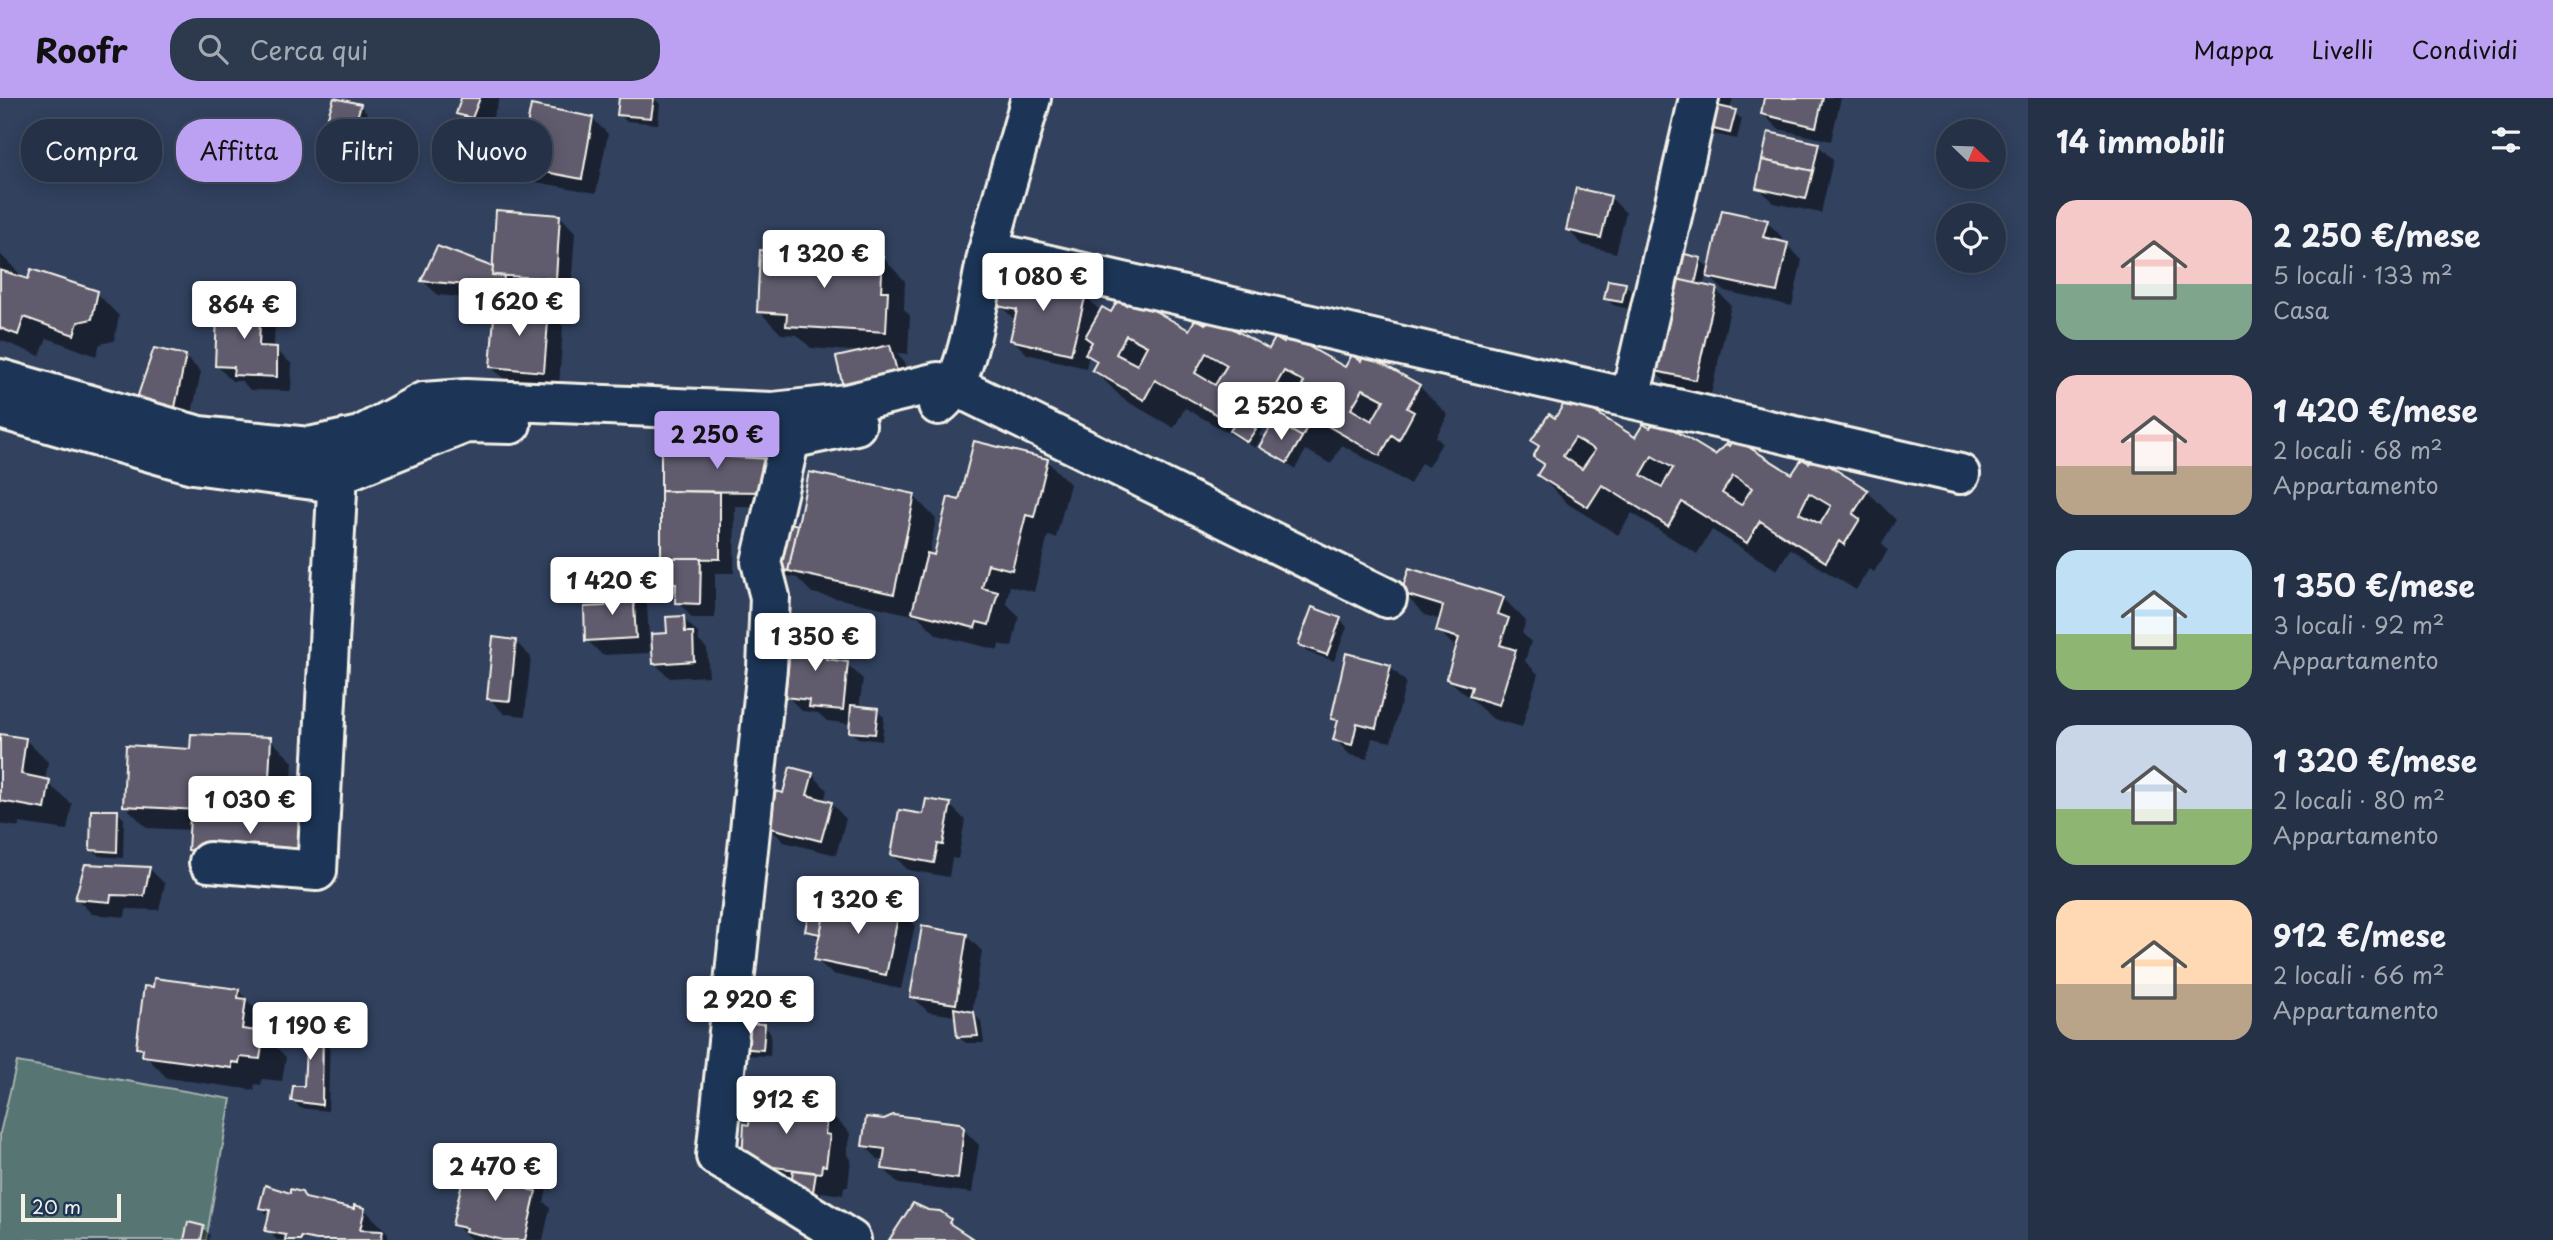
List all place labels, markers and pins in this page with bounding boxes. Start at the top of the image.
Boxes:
pin: 1 320 € [759,230,889,290]
pin: 1 080 € [978,254,1108,313]
pin: 1 620 € [454,278,584,338]
pin: 864 € [195,282,293,341]
pin: 2 520 € [1216,382,1346,442]
pin: 2 250 € [652,412,782,471]
pin: 1 420 € [547,558,677,617]
pin: 1 350 € [750,614,880,673]
pin: 1 030 € [185,776,315,836]
pin: 1 320 € [793,876,923,936]
pin: 2 920 € [685,976,815,1036]
pin: 1 190 € [245,1002,375,1062]
pin: 912 € [737,1076,835,1136]
pin: 2 470 € [430,1144,560,1203]

